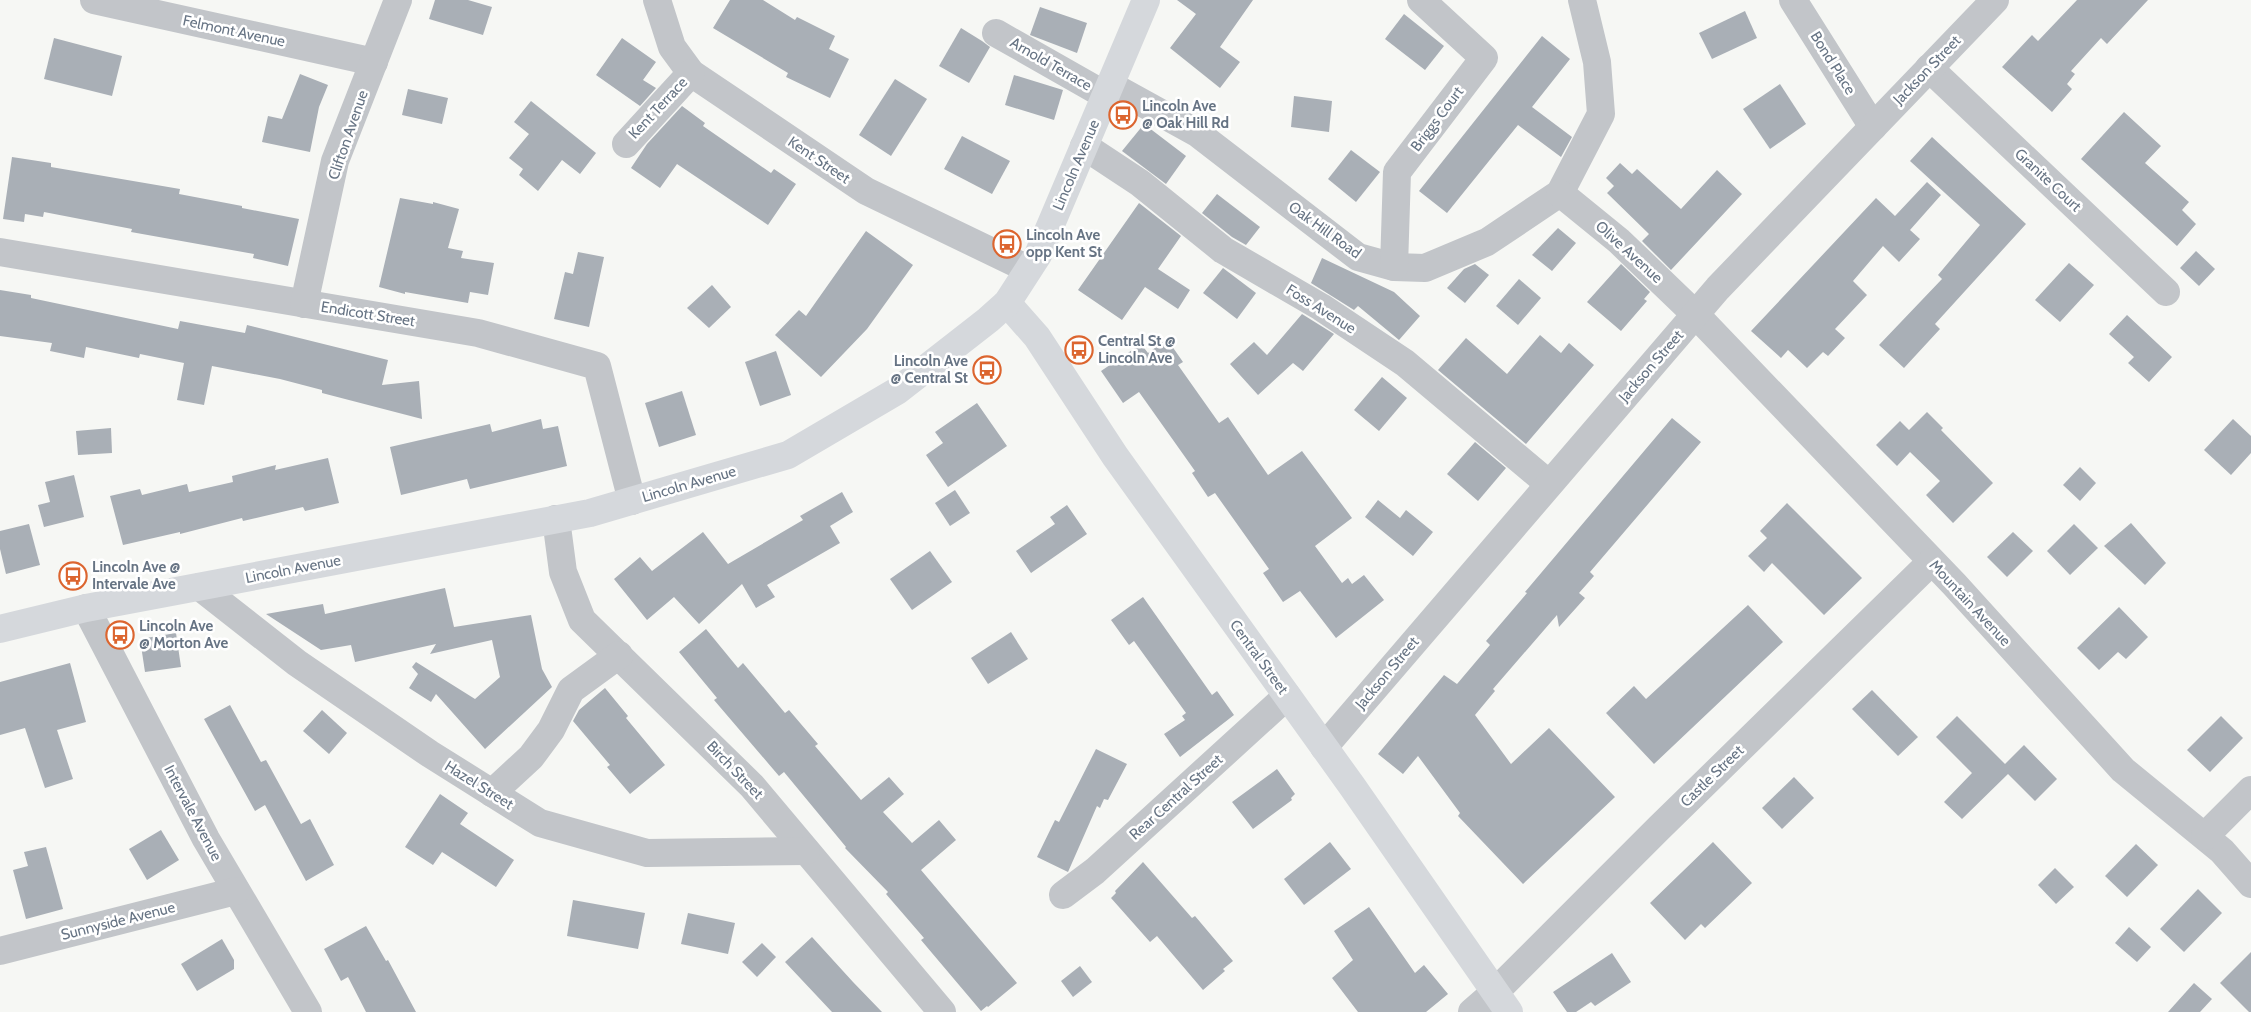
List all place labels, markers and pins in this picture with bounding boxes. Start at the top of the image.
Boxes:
place label: Lincoln Ave @ Oak Hill Rd [1142,97,1229,132]
bus stop icon: Lincoln Ave @ Oak Hill Rd [1108,100,1138,130]
place label: Lincoln Ave opp Kent St [1026,226,1102,261]
bus stop icon: Lincoln Ave opp Kent St [992,229,1022,259]
place label: Central St @ Lincoln Ave [1098,332,1176,367]
bus stop icon: Central St @ Lincoln Ave [1064,335,1094,365]
place label: Lincoln Ave @ Central St [890,352,968,387]
bus stop icon: Lincoln Ave @ Central St [972,355,1002,385]
place label: Lincoln Ave @ Intervale Ave [92,558,181,593]
bus stop icon: Lincoln Ave @ Intervale Ave [58,561,88,591]
place label: Lincoln Ave @ Morton Ave [139,617,229,652]
bus stop icon: Lincoln Ave @ Morton Ave [105,620,135,650]

